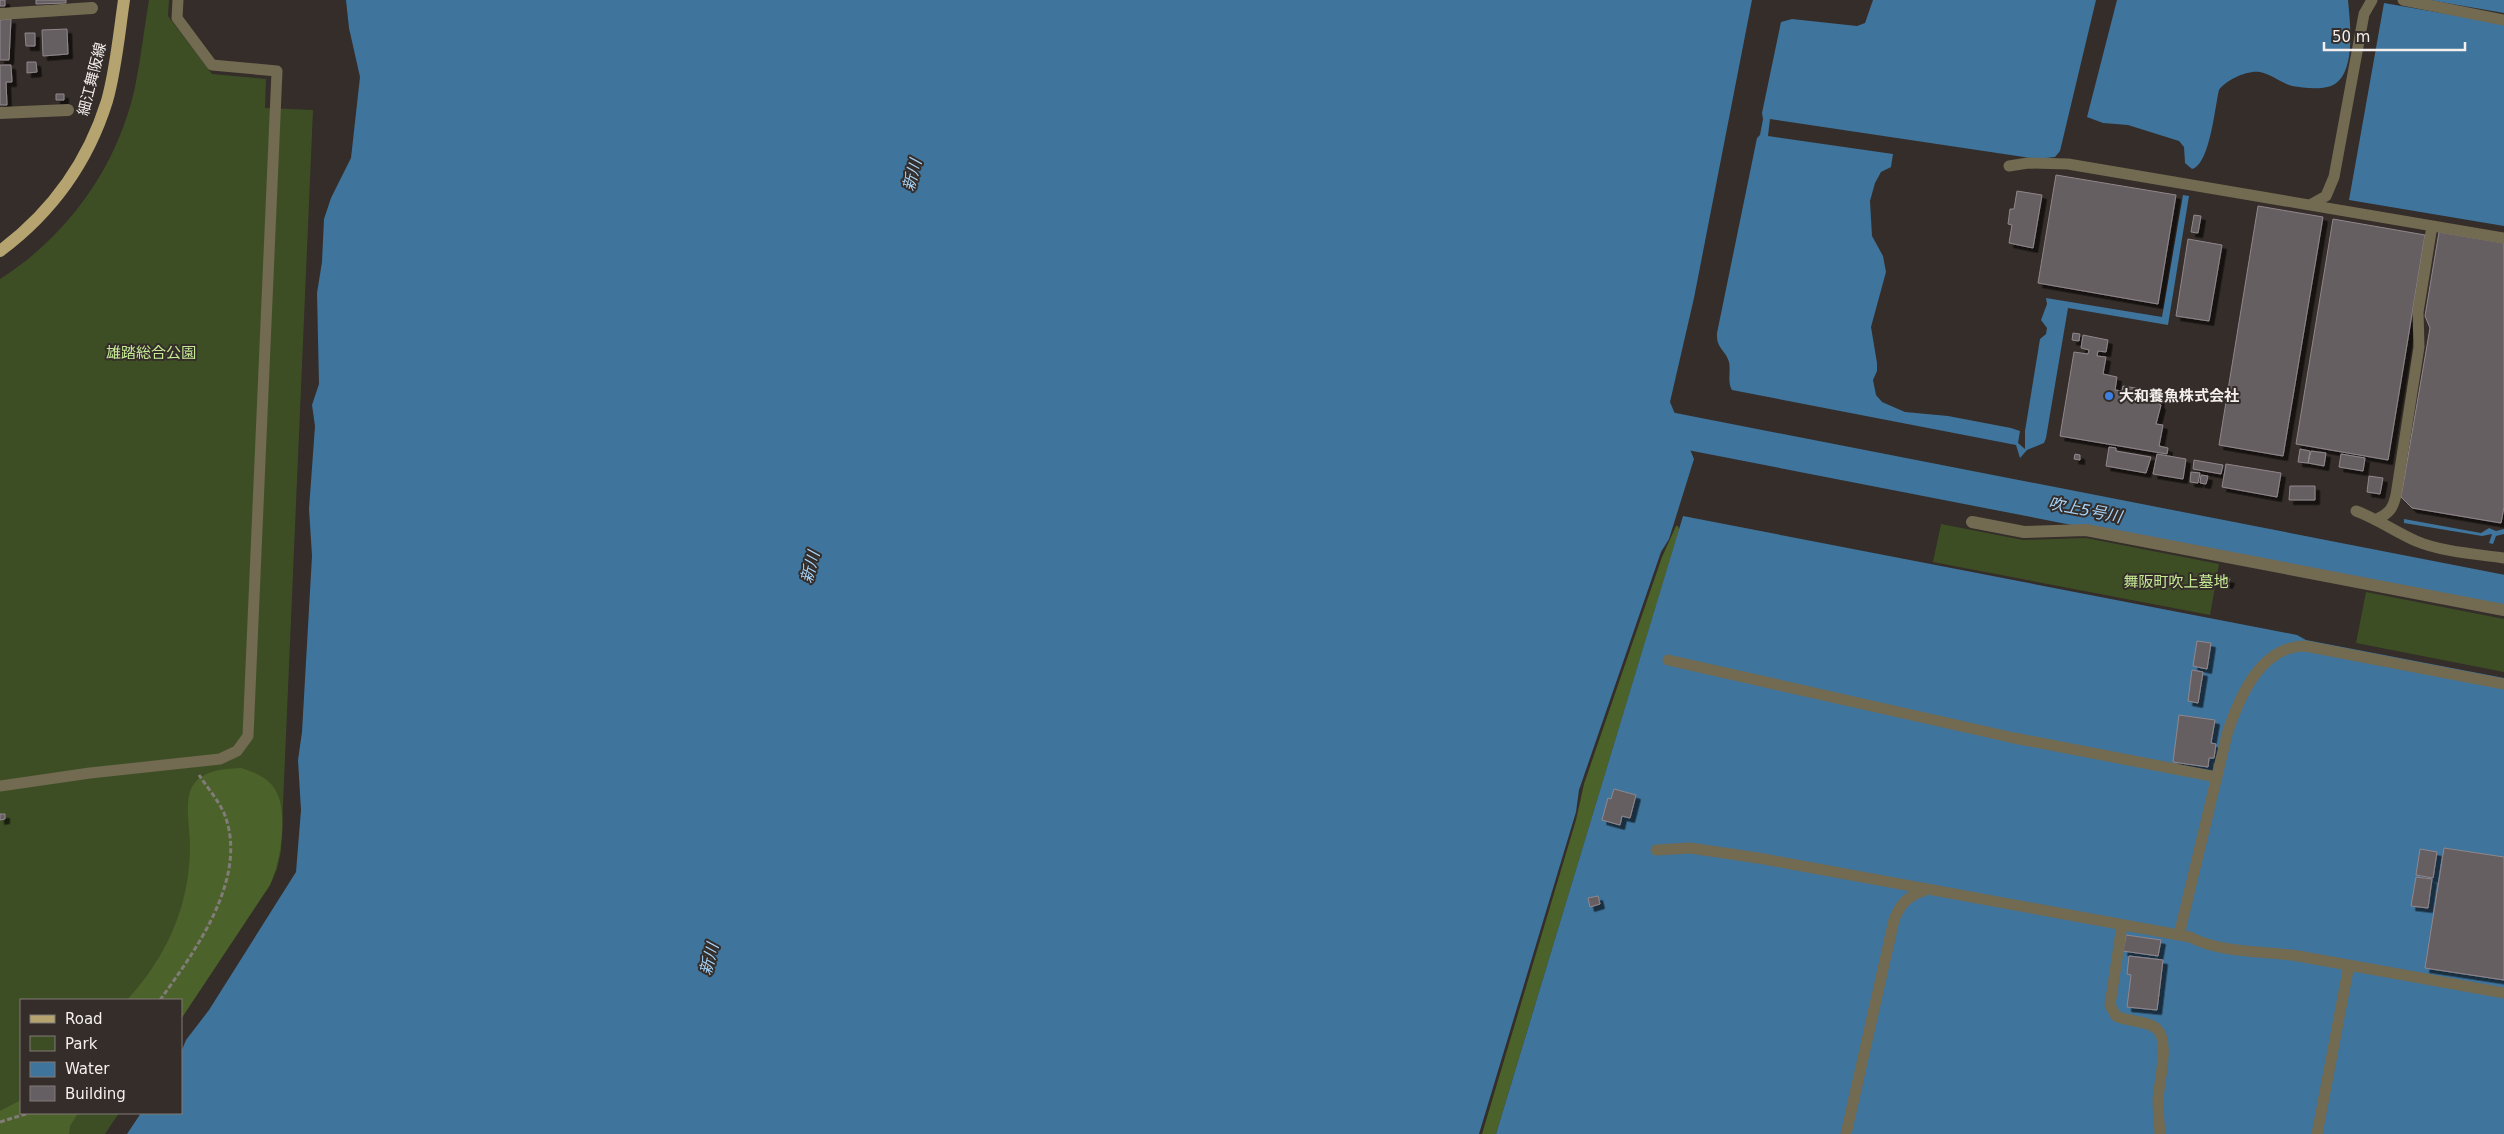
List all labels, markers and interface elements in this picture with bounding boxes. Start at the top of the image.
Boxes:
scale bar [2324,20,2465,52]
text: 50 m [2332,28,2370,46]
street label: 細江舞阪線 [74,40,110,118]
water label: 新川 [899,155,926,193]
park label: 雄踏総合公園 [106,344,196,362]
place label: 大和養魚株式会社 [2119,387,2239,405]
marker: 大和養魚株式会社 [2103,390,2115,402]
water label: 吹上5号川 [2047,494,2125,527]
water label: 新川 [797,547,824,585]
park label: 舞阪町吹上墓地 [2123,573,2229,591]
water label: 新川 [696,939,723,977]
legend [20,999,182,1114]
text: Road [65,1010,103,1028]
text: Park [65,1035,98,1053]
text: Water [65,1060,110,1078]
text: Building [65,1085,126,1103]

